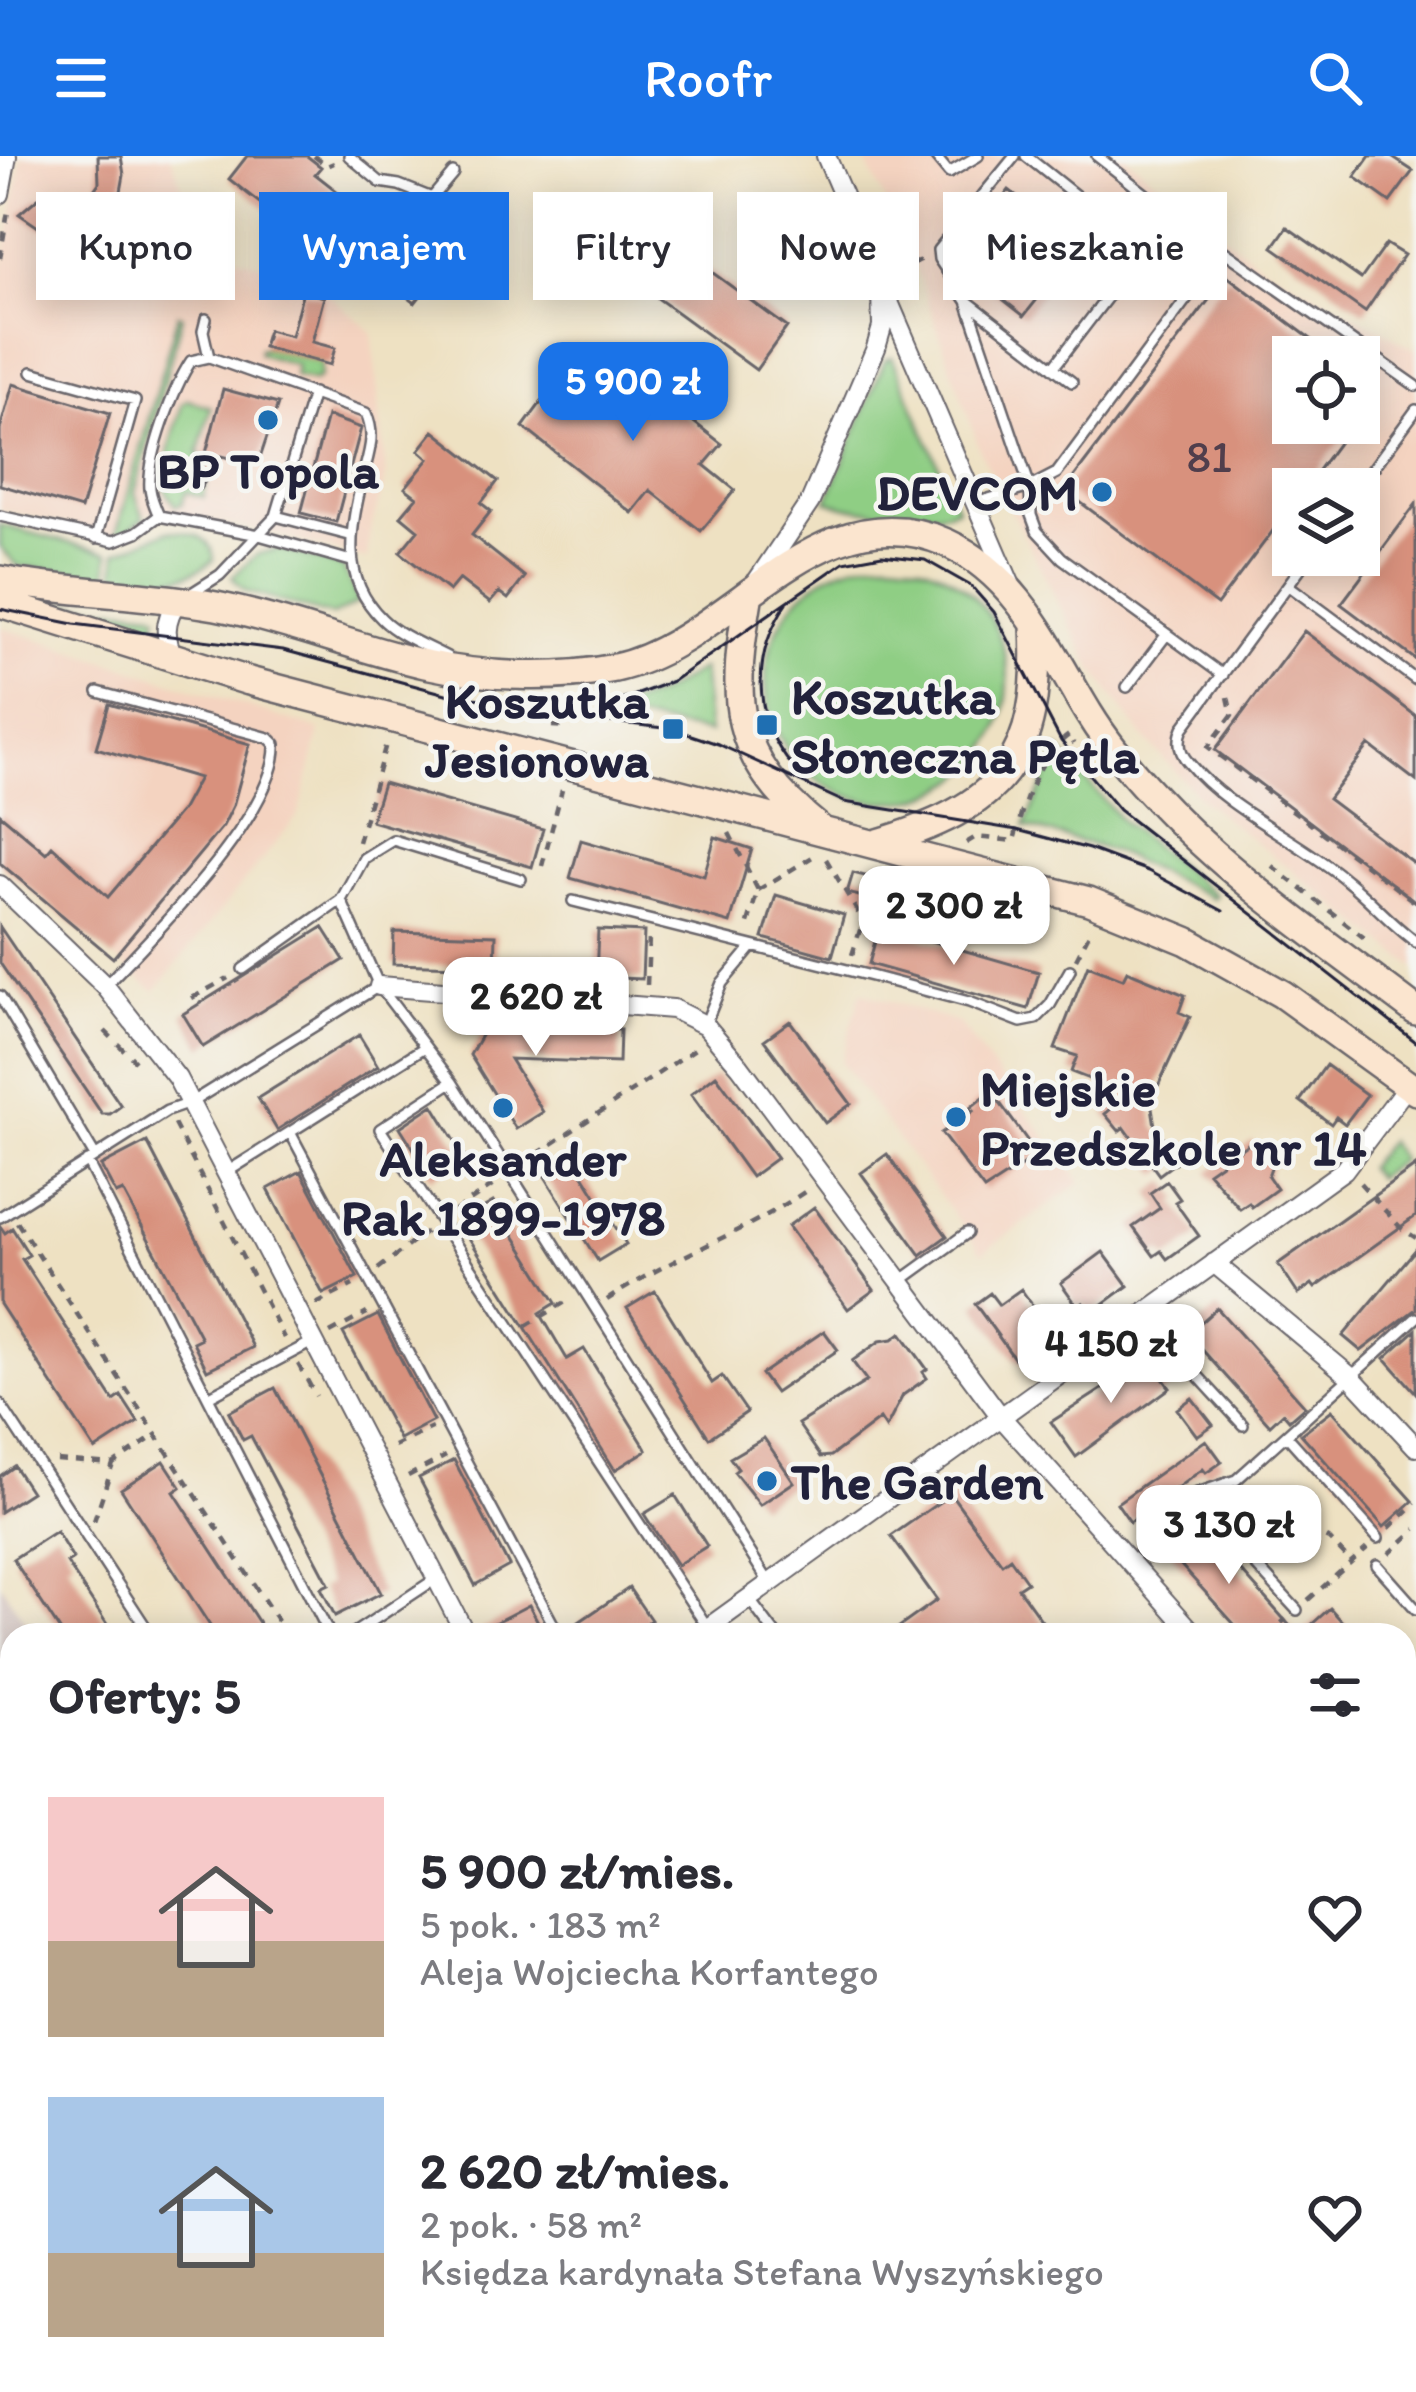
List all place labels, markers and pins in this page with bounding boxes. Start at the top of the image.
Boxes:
pin: 5 900 zł [509,342,757,444]
marker: BP Topola [255,407,281,433]
place label: BP Topola [157,440,380,501]
place label: DEVCOM [876,462,1078,523]
marker: DEVCOM [1089,479,1115,505]
place label: Koszutka Słoneczna Pętla [791,666,1139,786]
place label: Koszutka Jesionowa [424,670,650,790]
marker: Koszutka Słoneczna Pętla [754,712,780,738]
marker: Koszutka Jesionowa [660,716,686,742]
pin: 2 300 zł [830,866,1078,968]
pin: 2 620 zł [412,957,660,1059]
place label: Miejskie Przedszkole nr 14 [980,1058,1367,1178]
marker: Aleksander Rak 1899-1978 [490,1095,516,1121]
marker: Miejskie Przedszkole nr 14 [943,1104,969,1130]
place label: Aleksander Rak 1899-1978 [341,1128,665,1248]
pin: 4 150 zł [987,1304,1235,1406]
place label: The Garden [790,1451,1044,1512]
marker: The Garden [754,1468,780,1494]
pin: 3 130 zł [1105,1485,1353,1587]

